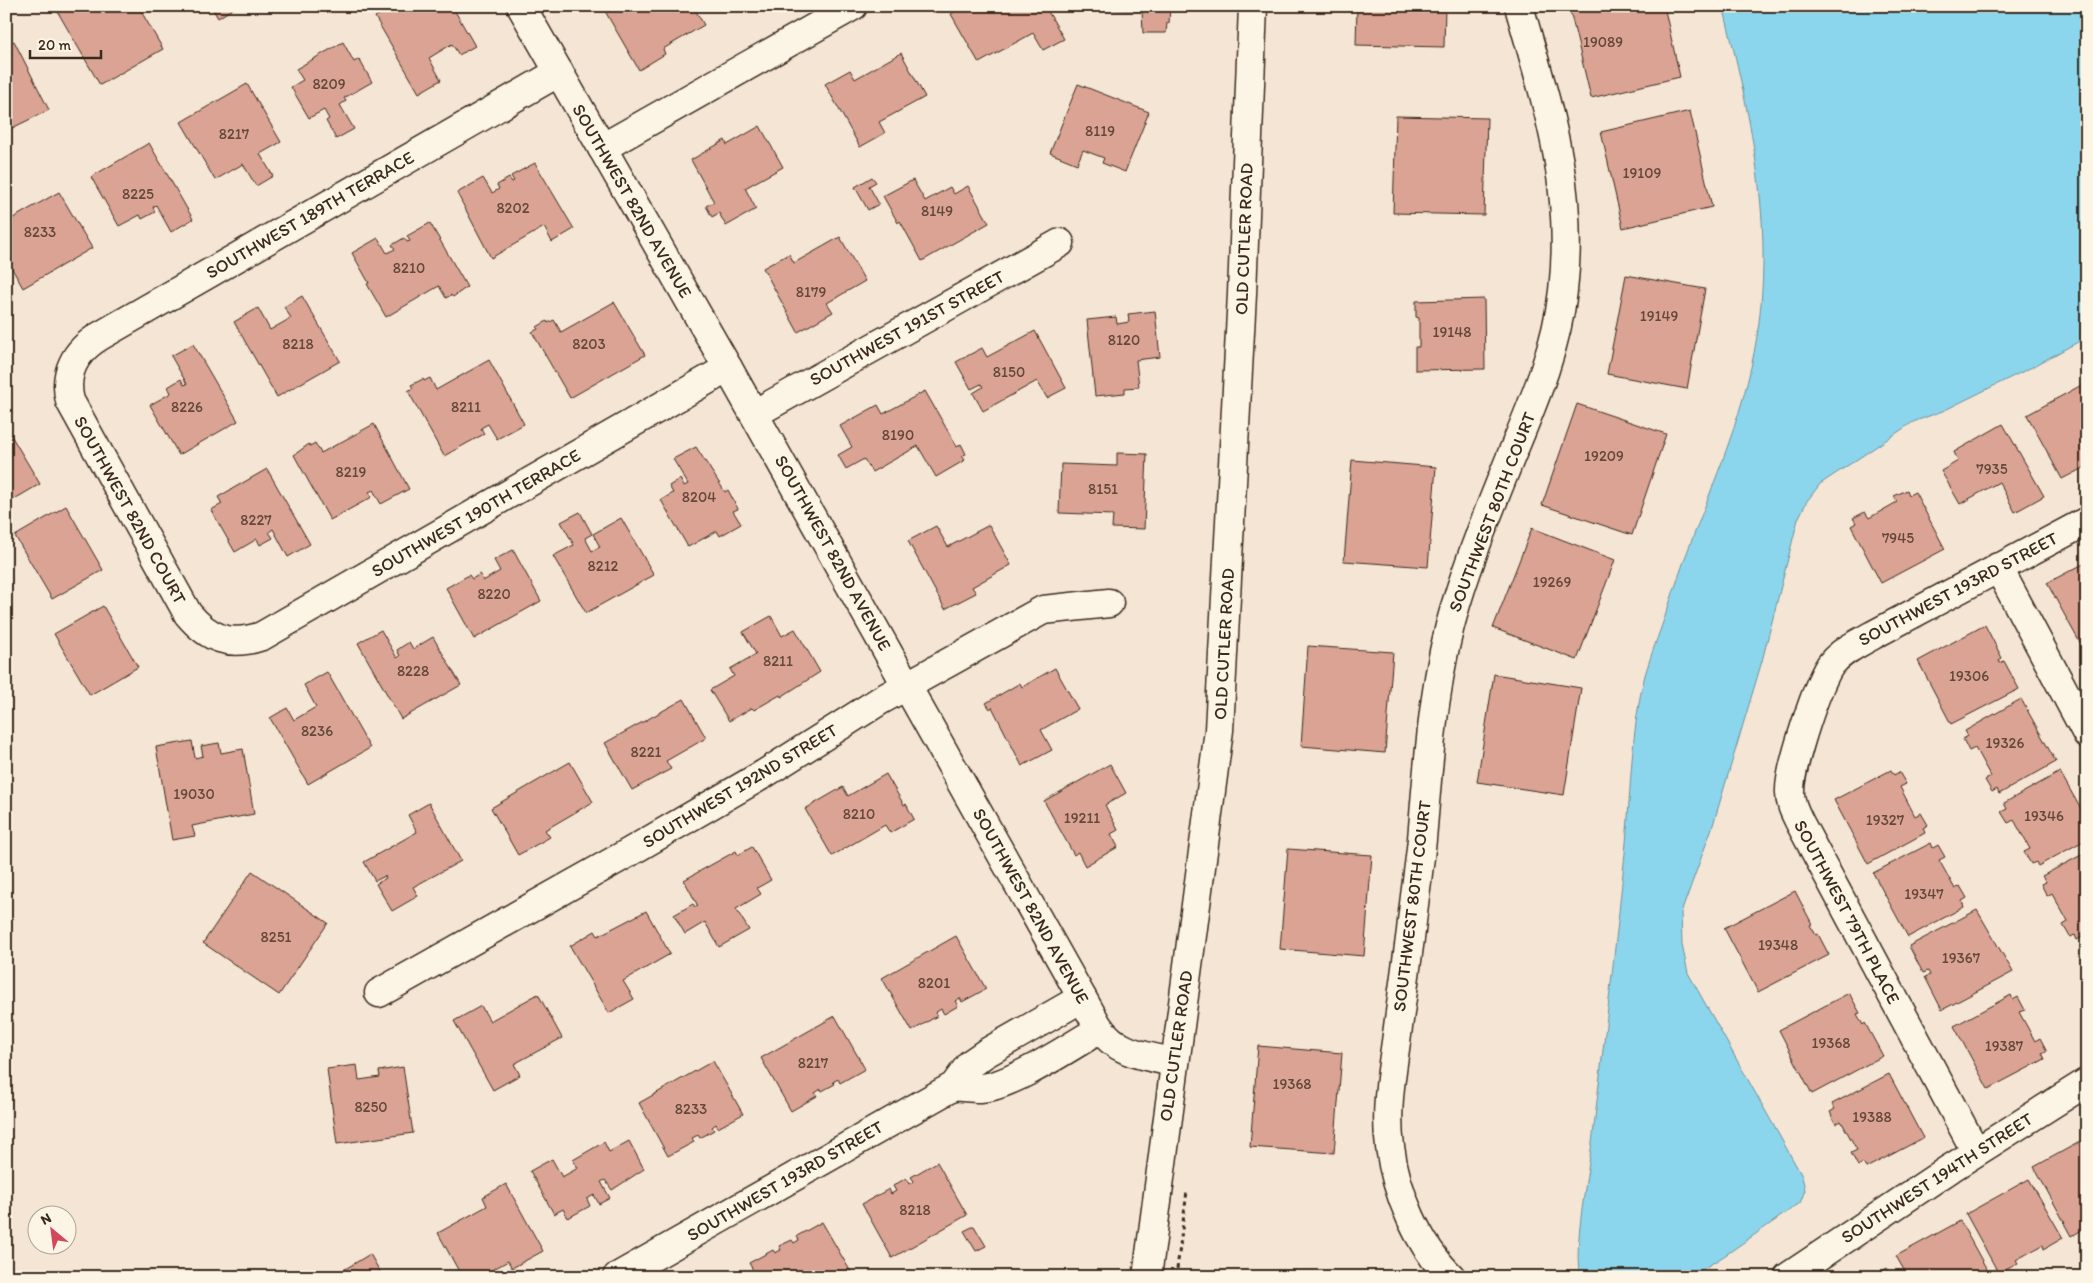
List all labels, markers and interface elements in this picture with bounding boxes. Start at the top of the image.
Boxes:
scale bar [30,28,101,60]
house number: 19089 [1583,33,1623,51]
text: 20 m [38,36,72,54]
house number: 8209 [312,75,346,93]
street label: SOUTHWEST 82ND AVENUE [567,100,697,302]
house number: 8119 [1085,122,1115,140]
house number: 8217 [219,125,250,143]
street label: SOUTHWEST 189TH TERRACE [202,146,418,284]
street label: OLD CUTLER ROAD [1230,163,1258,315]
house number: 19109 [1623,164,1662,182]
house number: 8225 [122,185,154,203]
house number: 8202 [496,199,530,217]
house number: 8149 [921,202,953,220]
house number: 8233 [24,223,56,241]
house number: 8210 [393,259,425,277]
street label: SOUTHWEST 191ST STREET [806,265,1008,391]
house number: 8179 [796,283,826,301]
house number: 19149 [1640,307,1678,325]
house number: 19148 [1432,323,1472,341]
house number: 8120 [1108,331,1140,349]
house number: 8218 [282,335,314,353]
house number: 8203 [572,335,606,353]
house number: 8150 [993,363,1025,381]
house number: 8226 [171,398,203,416]
house number: 8211 [451,398,481,416]
street label: SOUTHWEST 80TH COURT [1444,409,1540,615]
street label: SOUTHWEST 82ND COURT [69,412,191,608]
house number: 8190 [882,426,914,444]
street label: SOUTHWEST 190TH TERRACE [367,444,585,582]
house number: 19209 [1584,447,1624,465]
street label: SOUTHWEST 82ND AVENUE [770,451,896,655]
house number: 7935 [1976,460,2008,478]
house number: 8219 [336,463,367,481]
house number: 8151 [1088,480,1118,498]
house number: 8204 [682,488,716,506]
house number: 8227 [240,511,272,529]
street label: SOUTHWEST 193RD STREET [1855,527,2061,651]
house number: 7945 [1882,529,1914,547]
house number: 8212 [588,557,619,575]
street label: OLD CUTLER ROAD [1209,567,1239,721]
house number: 19269 [1533,573,1571,591]
house number: 8220 [477,585,511,603]
house number: 8211 [763,652,793,670]
house number: 8228 [397,662,429,680]
house number: 19306 [1949,667,1989,685]
street label: SOUTHWEST 192ND STREET [638,719,842,853]
house number: 8236 [301,722,333,740]
house number: 19326 [1986,734,2024,752]
house number: 8221 [631,743,662,761]
house number: 19030 [173,785,215,803]
street label: SOUTHWEST 80TH COURT [1388,799,1436,1013]
street label: SOUTHWEST 82ND AVENUE [968,804,1094,1008]
house number: 8210 [843,805,875,823]
house number: 19346 [2024,807,2064,825]
house number: 19211 [1064,809,1100,827]
house number: 19327 [1866,811,1905,829]
street label: SOUTHWEST 79TH PLACE [1789,816,1905,1008]
house number: 19347 [1904,885,1944,903]
house number: 8251 [261,928,292,946]
house number: 19348 [1758,936,1798,954]
house number: 19367 [1942,949,1981,967]
street label: OLD CUTLER ROAD [1155,969,1197,1123]
house number: 8201 [918,974,950,992]
house number: 19368 [1811,1034,1851,1052]
house number: 19387 [1985,1037,2024,1055]
house number: 8217 [798,1054,829,1072]
house number: 19368 [1272,1075,1312,1093]
house number: 8250 [354,1098,388,1116]
house number: 8233 [675,1100,707,1118]
street label: SOUTHWEST 194TH STREET [1837,1108,2037,1248]
house number: 19388 [1852,1108,1892,1126]
street label: SOUTHWEST 193RD STREET [683,1116,887,1246]
house number: 8218 [899,1201,931,1219]
north arrow [28,1206,78,1256]
text: N [38,1209,54,1229]

